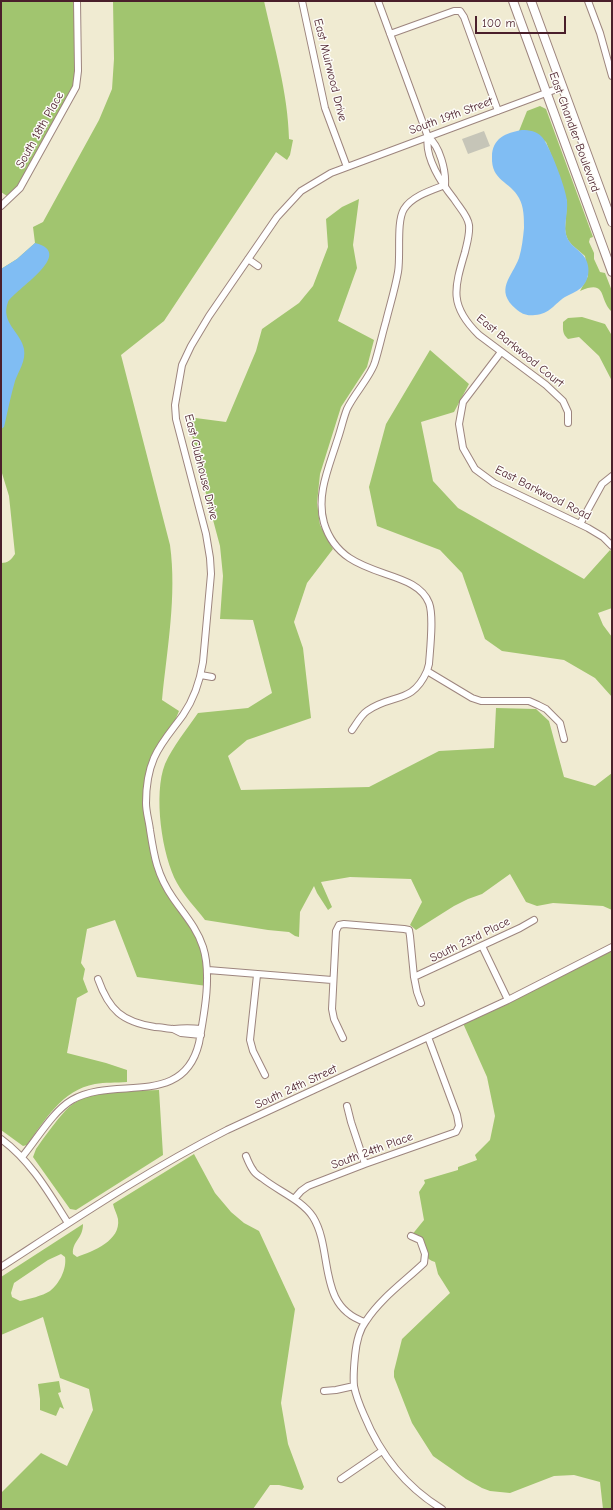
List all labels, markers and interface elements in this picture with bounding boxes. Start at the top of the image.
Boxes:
scale bar [477,8,568,34]
text: 100 m [482,16,515,30]
street label: East Muirwood Drive [310,17,350,123]
street label: East Chandler Boulevard [546,70,602,194]
street label: South 18th Place [13,89,67,171]
street label: South 19th Street [407,94,495,138]
street label: East Barkwood Court [473,311,567,391]
street label: East Clubhouse Drive [181,413,221,521]
street label: East Barkwood Road [493,463,593,523]
street label: South 23rd Place [428,914,512,966]
street label: South 24th Street [253,1062,339,1112]
street label: South 24th Place [329,1129,415,1173]

